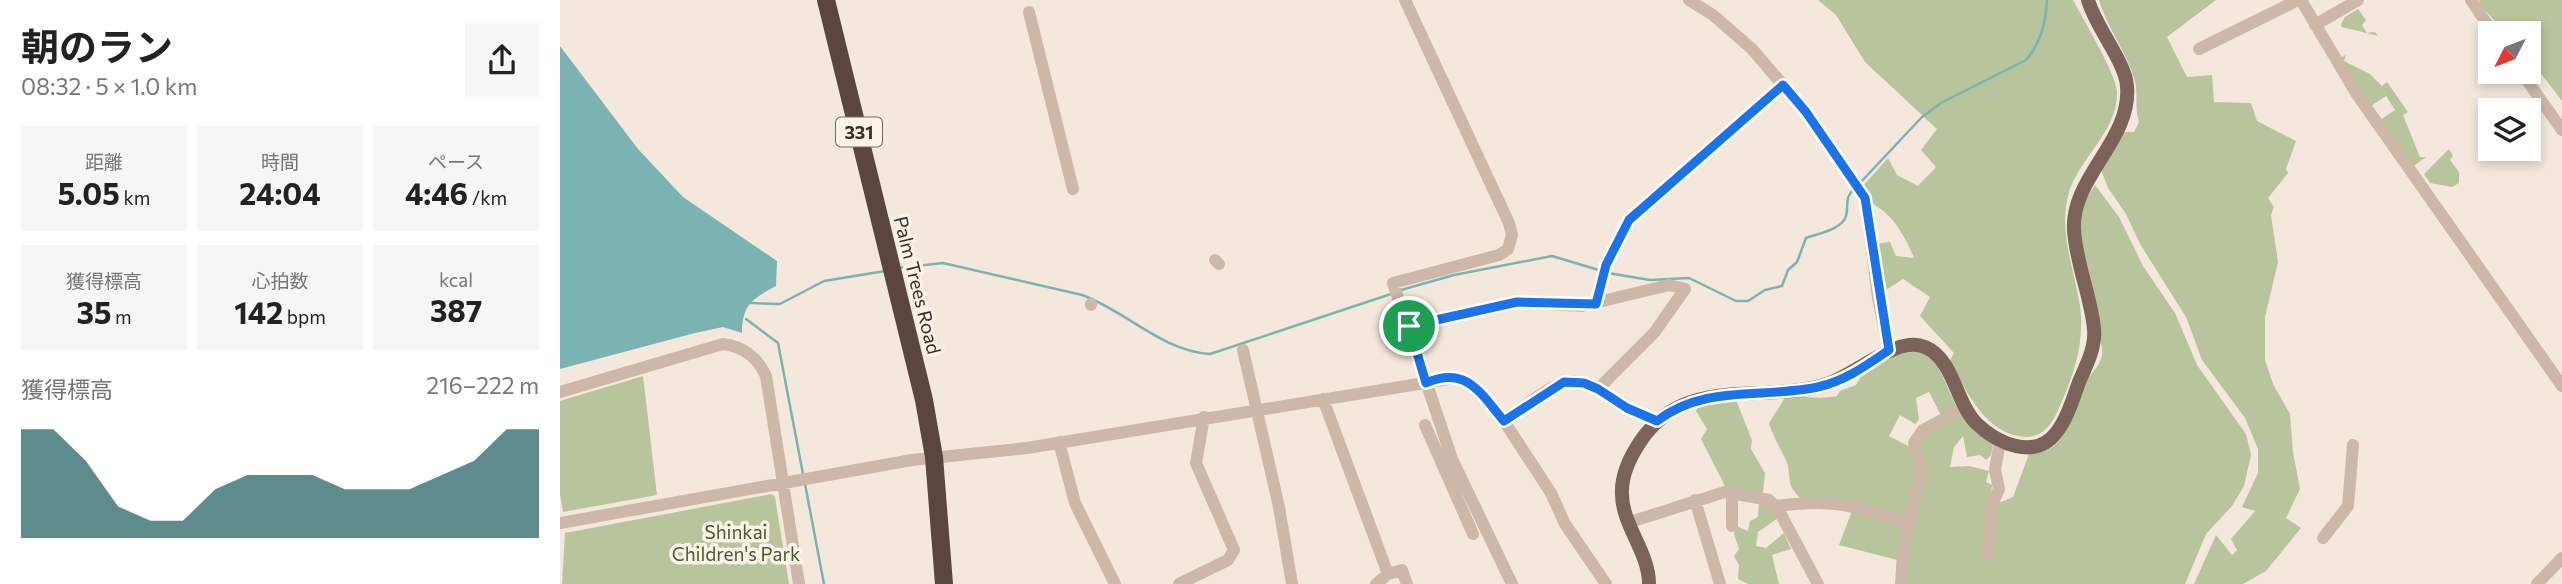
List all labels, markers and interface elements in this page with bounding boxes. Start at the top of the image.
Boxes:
north arrow [2478,21,2541,84]
map controls [2478,21,2541,161]
text: 朝のラン [21,22,173,69]
button: share [465,23,539,97]
text: 08:32 · 5 × 1.0 km [21,72,197,100]
button: layers [2478,98,2541,161]
road number: 331 [836,118,882,146]
text: 距離 [85,150,123,173]
text: 時間 [261,150,299,173]
text: ペース [428,150,484,173]
text: 5.05 [58,174,120,211]
text: 24:04 [239,174,321,211]
text: 4:46 [405,174,468,211]
text: km [120,186,150,209]
text: /km [468,186,507,209]
street label: Palm Trees Road [890,214,946,356]
text: kcal [439,268,473,291]
text: 獲得標高 [66,269,142,292]
text: 心拍数 [251,269,309,292]
text: 387 [430,291,482,328]
text: 35 [76,293,111,330]
text: 142 [234,293,283,330]
pin [1379,296,1439,356]
text: m [111,305,132,328]
text: bpm [283,305,326,328]
icon: arrive [1390,307,1428,345]
text: 216–222 m [426,371,539,399]
text: 獲得標高 [21,375,113,403]
park label: Shinkai Children's Park [672,520,800,565]

